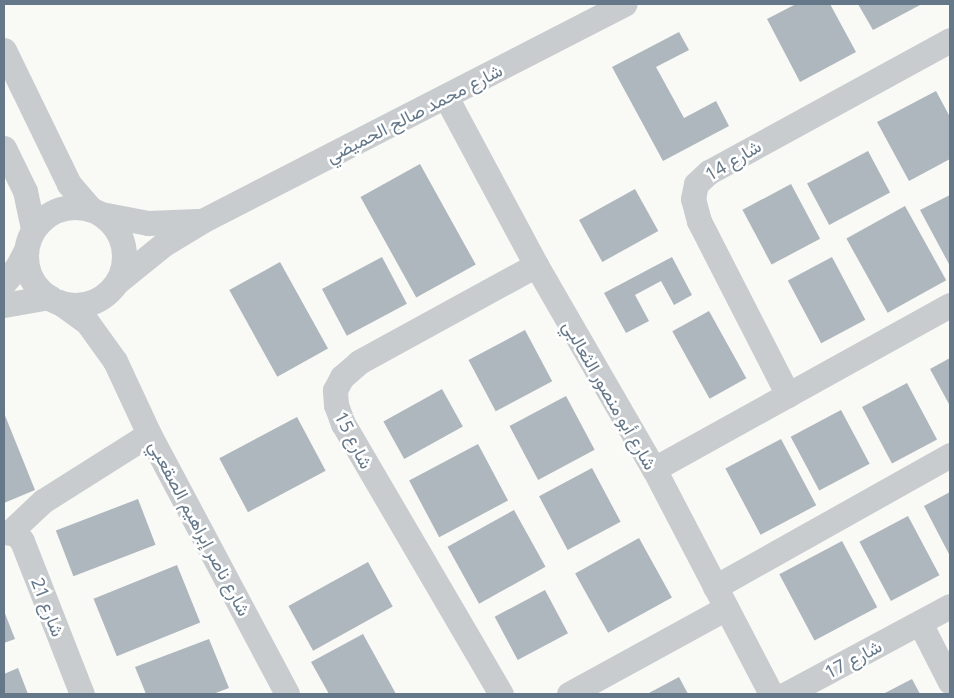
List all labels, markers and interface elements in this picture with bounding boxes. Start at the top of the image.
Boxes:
street label: شارع محمد صالح الحميضي [322,59,506,167]
street label: شارع 14 [701,135,765,185]
street label: شارع أبو منصور الثعالبي [558,317,662,473]
street label: شارع 15 [330,408,378,472]
street label: شارع ناصر إبراهيم الصقعبي [145,437,255,619]
street label: شارع 21 [27,574,69,640]
street label: شارع 17 [821,635,885,683]

